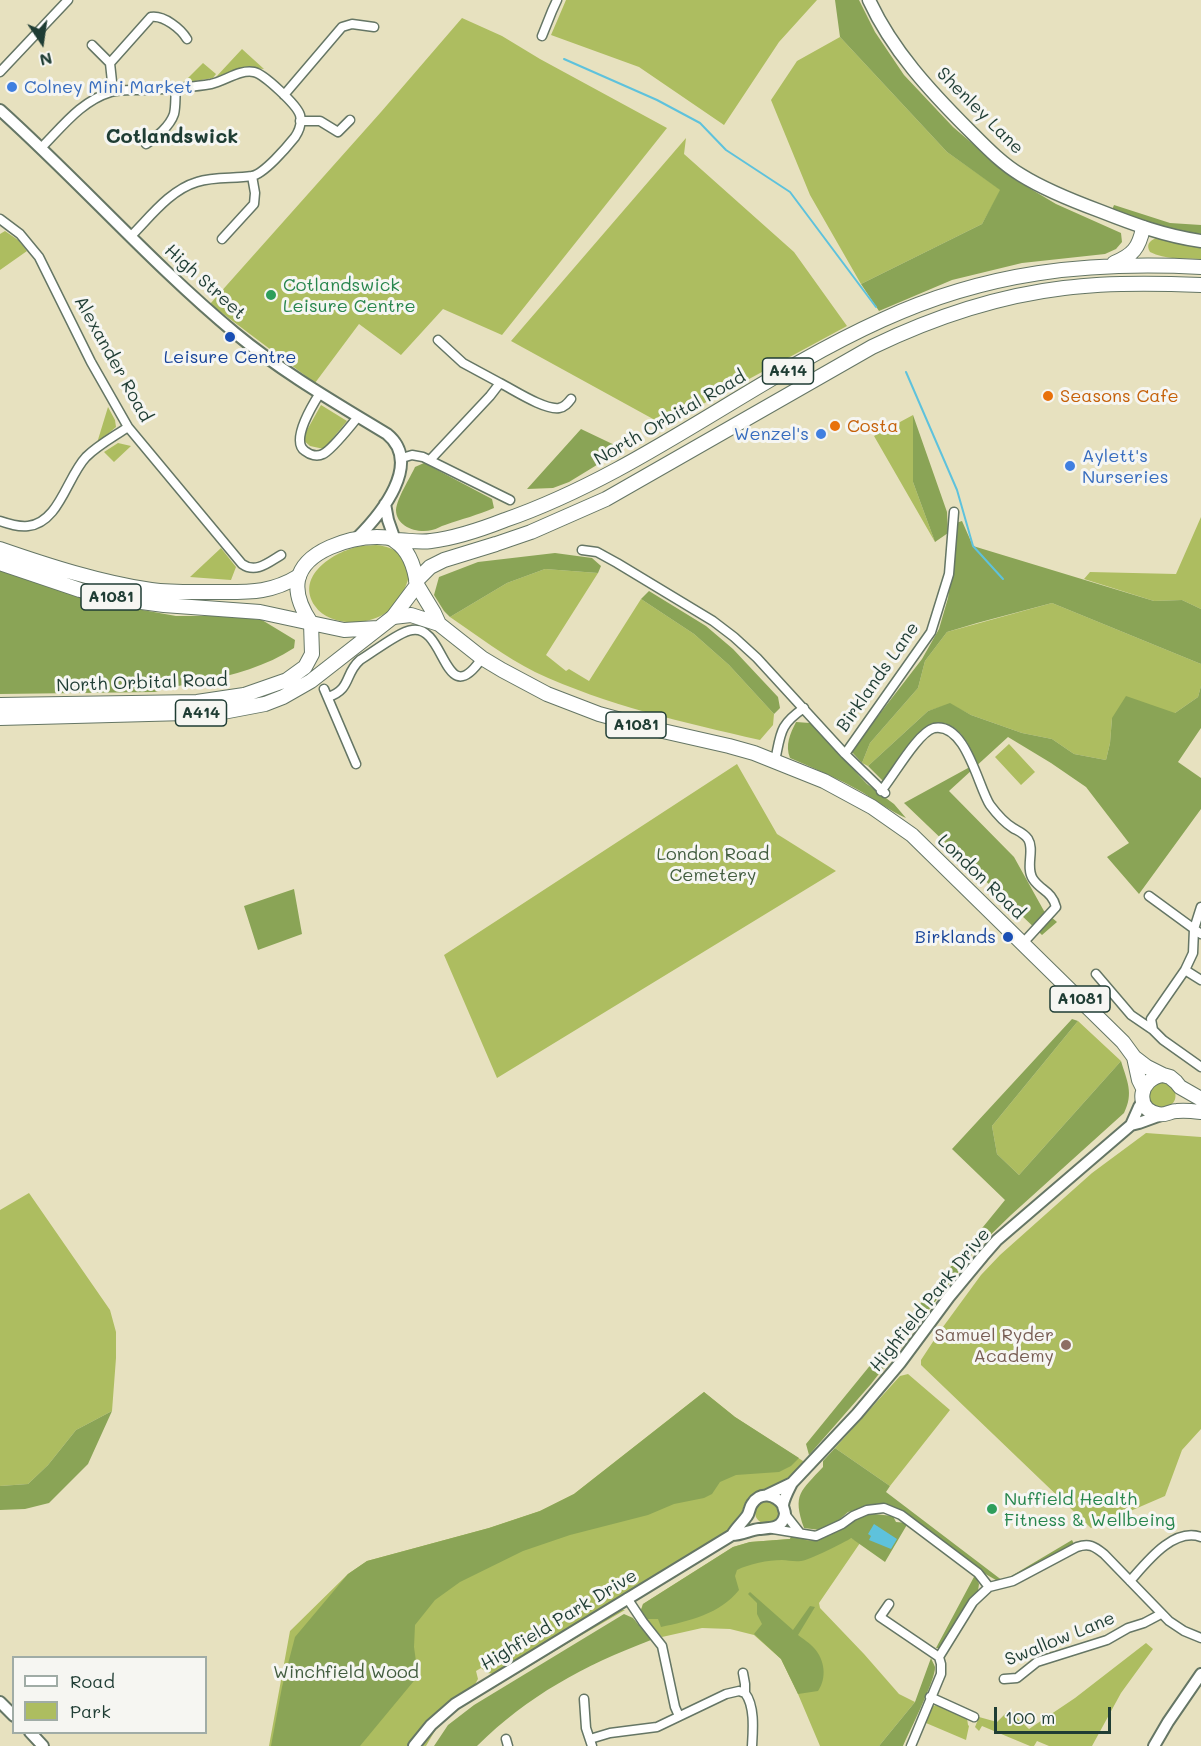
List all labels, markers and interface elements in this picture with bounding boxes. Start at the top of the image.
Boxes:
north arrow [12,12,72,72]
text: N [38,48,54,72]
street label: Shenley Lane [932,63,1028,159]
place label: Colney Mini Market [24,76,193,98]
marker: Colney Mini Market [5,80,19,94]
district label: Cotlandswick [106,125,238,149]
street label: High Street [160,240,250,324]
place label: Cotlandswick Leisure Centre [283,274,416,316]
marker: Cotlandswick Leisure Centre [264,288,278,302]
street label: Alexander Road [69,292,157,426]
marker: Leisure Centre [223,330,237,344]
place label: Leisure Centre [164,346,296,368]
road number: A414 [762,358,814,384]
street label: North Orbital Road [590,366,750,470]
place label: Seasons Cafe [1060,385,1179,407]
marker: Seasons Cafe [1041,389,1055,403]
place label: Costa [847,415,898,437]
marker: Costa [828,419,842,433]
place label: Wenzel's [734,423,809,445]
marker: Wenzel's [814,427,828,441]
place label: Aylett's Nurseries [1082,445,1168,488]
marker: Aylett's Nurseries [1063,459,1077,473]
road number: A1081 [81,584,141,610]
street label: Birklands Lane [832,618,924,736]
street label: North Orbital Road [56,669,228,697]
road number: A414 [176,700,226,726]
road number: A1081 [606,712,666,738]
street label: London Road [933,830,1029,924]
park label: London Road Cemetery [657,843,769,886]
place label: Birklands [915,926,996,948]
marker: Birklands [1001,930,1015,944]
road number: A1081 [1050,986,1110,1012]
street label: Highfield Park Drive [865,1224,995,1376]
place label: Samuel Ryder Academy [935,1324,1054,1366]
marker: Samuel Ryder Academy [1059,1338,1073,1352]
place label: Nuffield Health Fitness & Wellbeing [1004,1488,1175,1530]
marker: Nuffield Health Fitness & Wellbeing [985,1502,999,1516]
street label: Highfield Park Drive [477,1565,641,1675]
street label: Swallow Lane [1002,1607,1118,1671]
legend [12,1656,207,1734]
park label: Winchfield Wood [273,1661,419,1683]
text: Road [70,1669,115,1693]
scale bar [997,1695,1114,1733]
text: Park [70,1699,111,1723]
text: 100 m [1005,1705,1055,1729]

